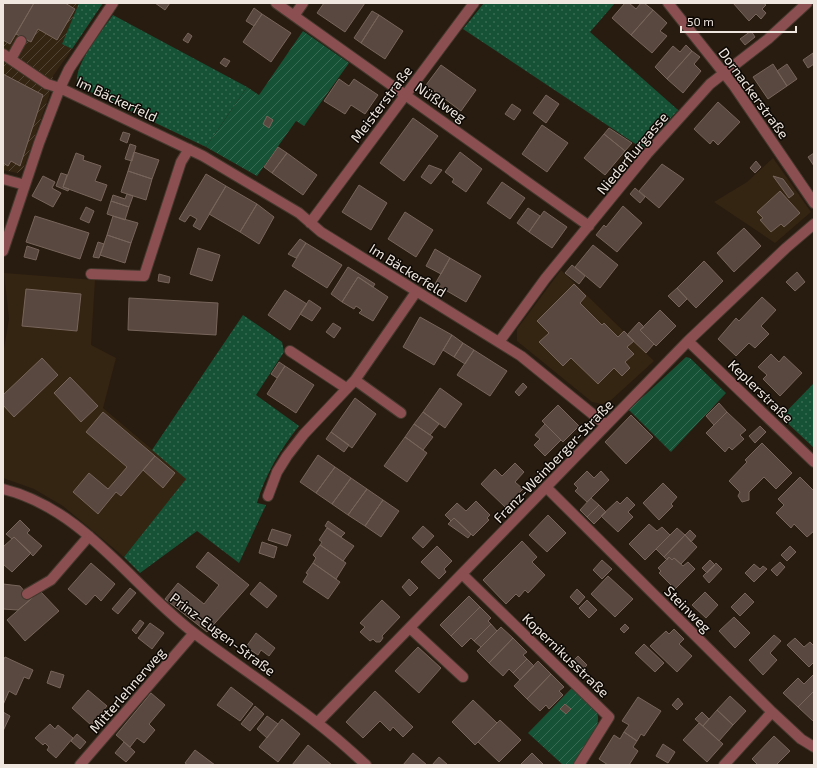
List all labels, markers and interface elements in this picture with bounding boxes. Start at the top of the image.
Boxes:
scale bar [681,8,796,34]
text: 50 m [687,14,714,28]
street label: Dornackerstraße [715,44,793,142]
street label: Meisterstraße [347,62,415,146]
street label: Im Bäckerfeld [74,73,160,125]
street label: Nüßlweg [412,78,470,126]
street label: Niederflurgasse [593,108,671,198]
street label: Im Bäckerfeld [367,240,449,300]
street label: Keplerstraße [725,356,797,426]
street label: Franz-Weinberger-Straße [490,396,616,526]
street label: Steinweg [661,582,715,636]
street label: Prinz-Eugen-Straße [167,589,279,679]
street label: Kopernikusstraße [519,609,613,701]
street label: Mitterlehnerweg [85,644,169,736]

